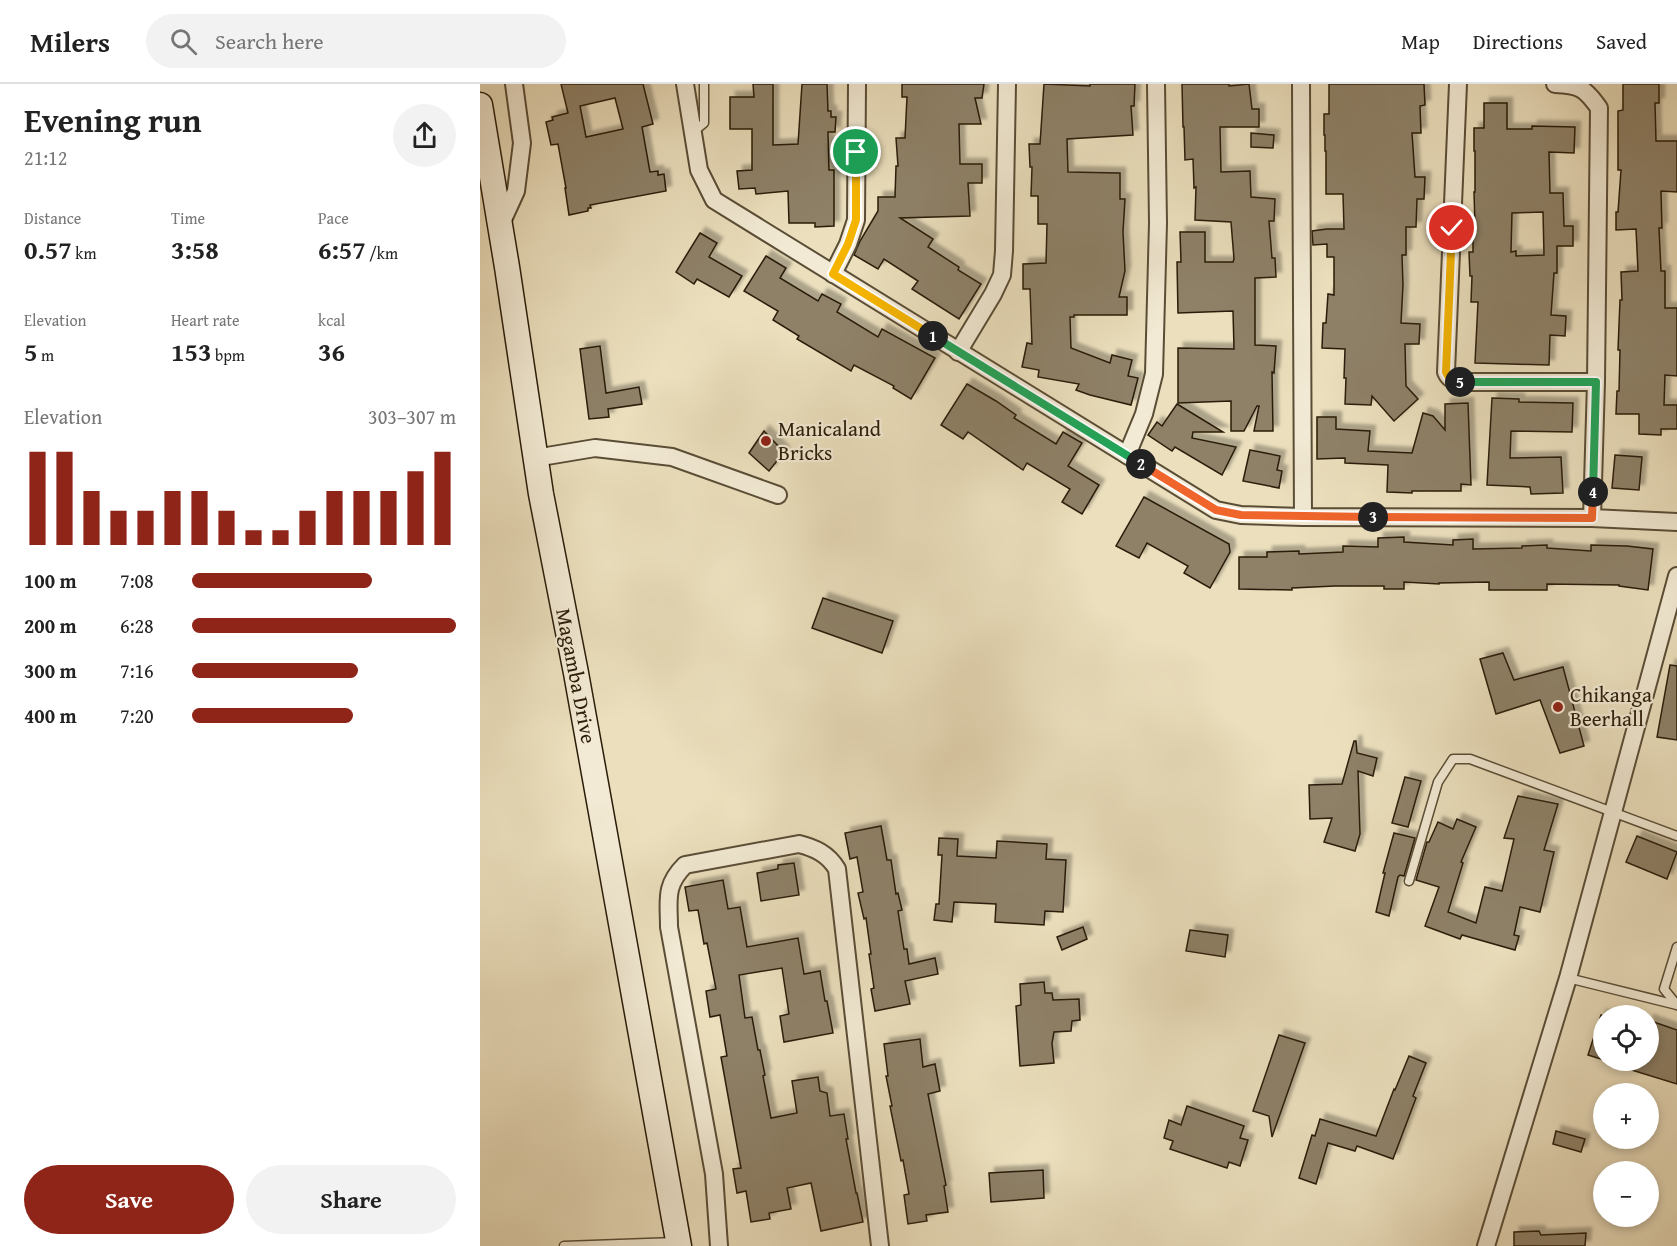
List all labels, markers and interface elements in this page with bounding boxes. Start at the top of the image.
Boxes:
search box [146,14,566,68]
text: Milers [30,21,110,62]
icon: search [167,25,200,58]
text: Search here [215,25,324,57]
text: Map [1401,26,1440,57]
text: Directions [1473,26,1563,57]
text: Saved [1596,26,1647,57]
text: Evening run [24,96,201,144]
button: share [393,104,456,167]
pin [830,126,881,177]
icon: arrive [839,135,872,168]
text: 21:12 [24,143,67,172]
pin [1426,202,1477,253]
text: Distance [24,206,81,230]
text: Time [171,206,205,230]
text: Pace [318,206,349,230]
icon: check [1435,211,1468,244]
text: 0.57 [24,230,72,269]
text: 3:58 [171,230,219,269]
text: 6:57 [318,230,366,269]
text: km [72,241,96,265]
text: /km [366,241,398,265]
text: Elevation [24,308,87,332]
text: Heart rate [171,308,240,332]
text: kcal [318,308,345,332]
pin: 1 [918,321,948,351]
text: 1 [929,324,937,348]
text: 5 [24,332,37,371]
text: 153 [171,332,211,371]
text: 36 [318,332,345,371]
text: m [37,343,54,367]
text: bpm [211,343,245,367]
pin: 5 [1445,367,1475,397]
text: 5 [1456,370,1464,394]
text: Elevation [24,402,102,431]
text: 303–307 m [368,402,456,431]
place label: Manicaland Bricks [778,413,882,468]
marker: Manicaland Bricks [759,434,773,448]
pin: 2 [1126,449,1156,479]
text: 2 [1137,452,1145,476]
pin: 4 [1578,477,1608,507]
text: 4 [1589,480,1597,504]
pin: 3 [1358,502,1388,532]
text: 3 [1369,505,1377,529]
text: 100 m [24,566,77,595]
text: 7:08 [120,566,154,595]
street label: Magamba Drive [548,606,605,746]
text: 200 m [24,611,77,640]
text: 6:28 [120,611,154,640]
text: 300 m [24,656,77,685]
text: 7:16 [120,656,154,685]
place label: Chikanga Beerhall [1570,679,1652,734]
marker: Chikanga Beerhall [1551,700,1565,714]
text: 400 m [24,701,77,730]
text: 7:20 [120,701,154,730]
map controls [1593,1005,1659,1227]
button: locate [1593,1005,1659,1071]
button: + [1593,1083,1659,1149]
button: − [1593,1161,1659,1227]
button: Save [24,1165,234,1234]
button: Share [246,1165,456,1234]

